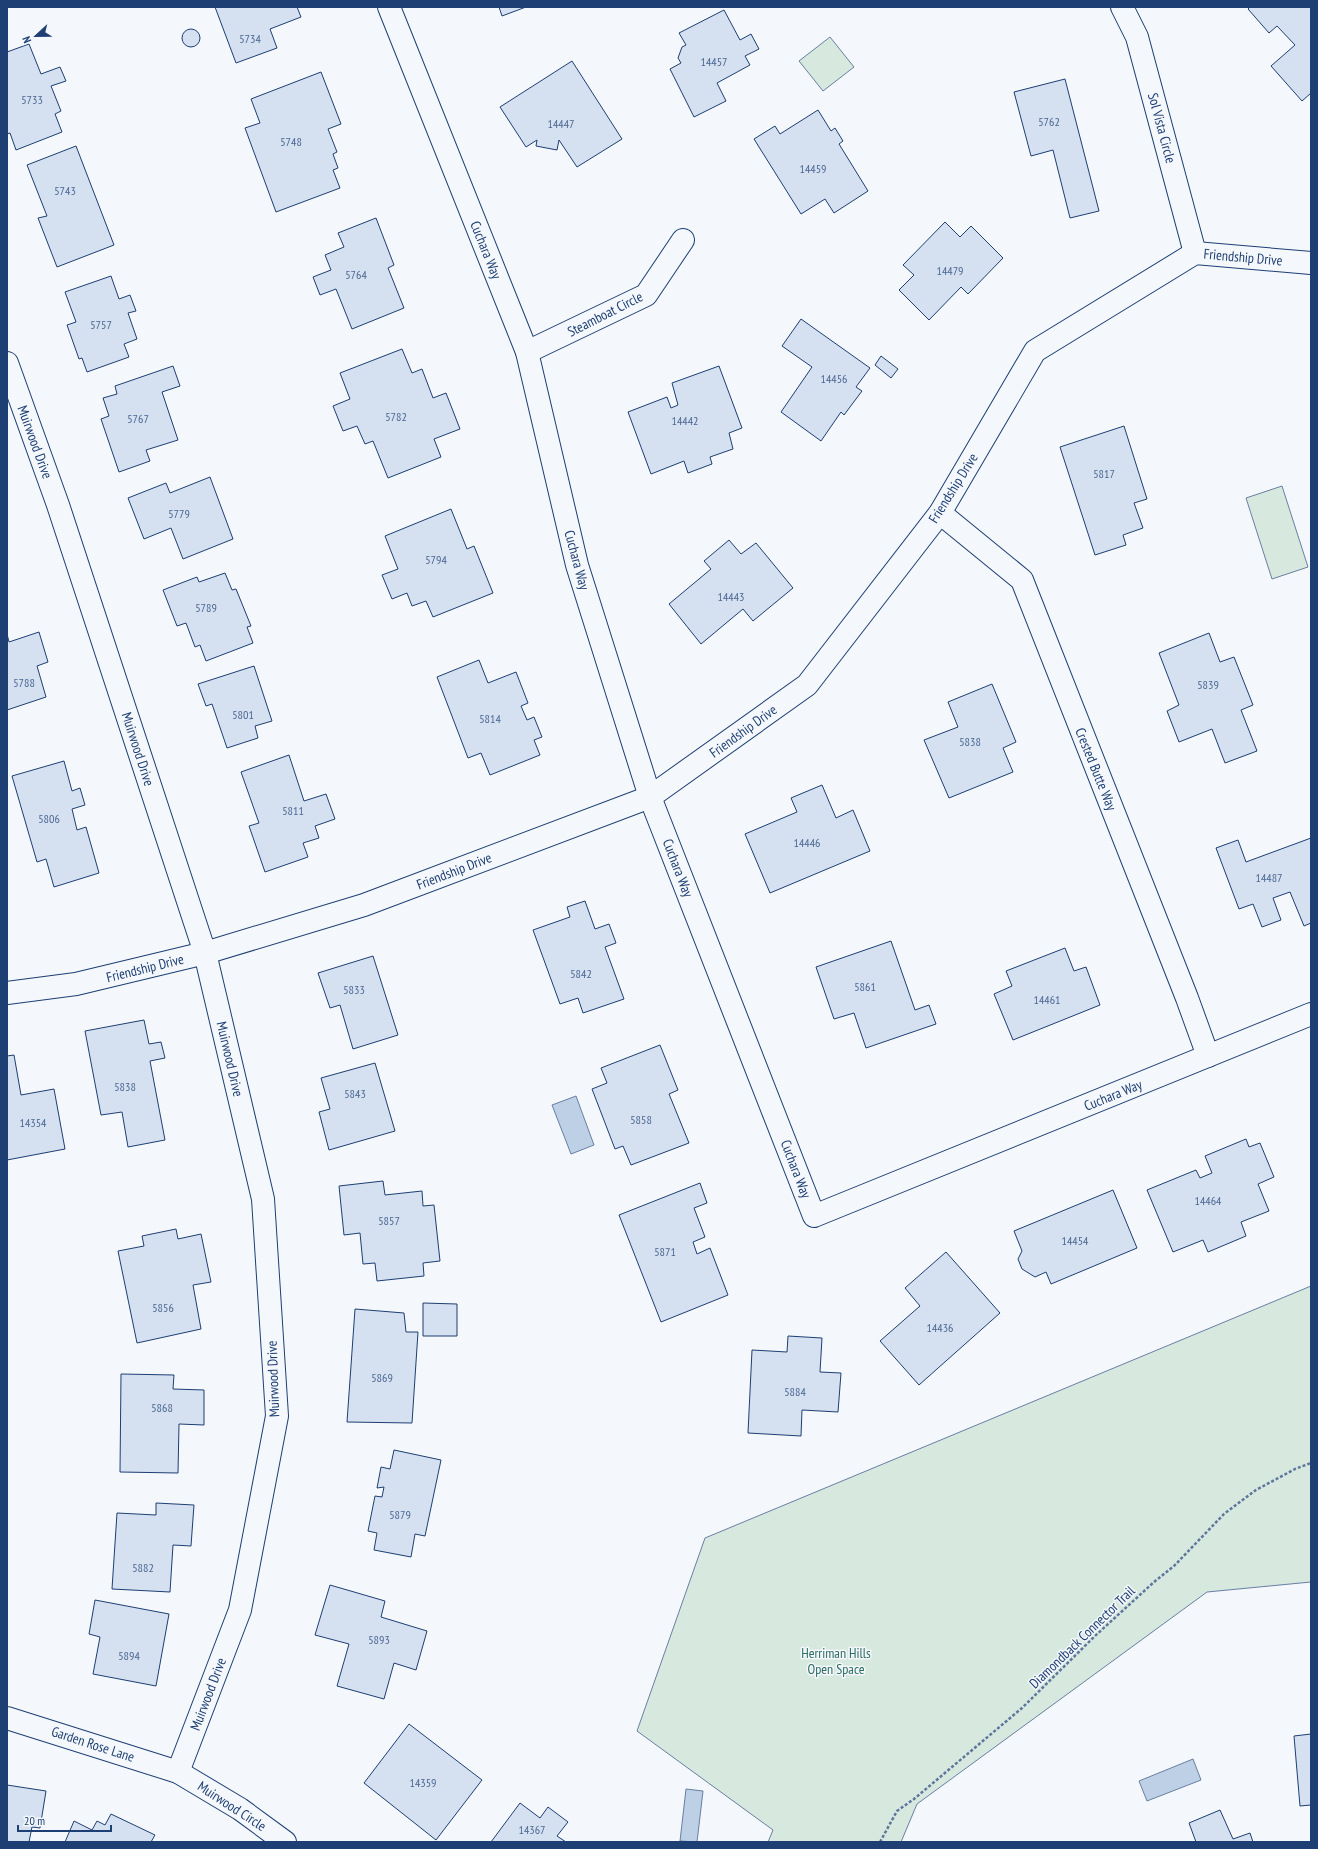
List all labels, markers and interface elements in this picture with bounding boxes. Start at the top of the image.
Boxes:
north arrow [16,16,56,56]
house number: 5734 [239,31,261,46]
text: N [19,34,34,45]
house number: 14457 [700,54,728,69]
street label: Sol Vista Circle [1144,91,1180,165]
house number: 5733 [21,92,43,107]
house number: 5762 [1038,114,1060,129]
house number: 14447 [547,116,575,131]
house number: 5748 [280,134,302,149]
house number: 14459 [799,161,827,176]
house number: 5743 [54,183,76,198]
street label: Cuchara Way [466,218,506,282]
street label: Friendship Drive [1203,245,1283,269]
house number: 14479 [936,263,964,278]
house number: 5764 [345,267,367,282]
street label: Steamboat Circle [564,287,646,341]
house number: 5757 [90,317,112,332]
house number: 14456 [820,371,848,386]
street label: Muirwood Drive [13,403,57,481]
house number: 5782 [385,409,407,424]
house number: 5767 [127,411,149,426]
house number: 14442 [671,413,699,428]
street label: Friendship Drive [924,450,982,526]
house number: 5817 [1093,466,1115,481]
house number: 5779 [168,506,190,521]
street label: Cuchara Way [560,528,594,593]
house number: 5794 [425,552,447,567]
house number: 14443 [717,589,745,604]
house number: 5789 [195,600,217,615]
house number: 5788 [13,675,35,690]
house number: 5839 [1197,677,1219,692]
street label: Friendship Drive [706,700,780,762]
house number: 5801 [232,707,254,722]
street label: Muirwood Drive [118,710,158,788]
house number: 5814 [479,711,501,726]
street label: Crested Butte Way [1071,725,1121,814]
house number: 5838 [959,734,981,749]
house number: 5811 [282,803,304,818]
house number: 5806 [38,811,60,826]
house number: 14446 [793,835,821,850]
street label: Cuchara Way [659,836,698,900]
street label: Friendship Drive [414,848,494,894]
house number: 14487 [1255,870,1283,885]
street label: Friendship Drive [104,950,186,986]
house number: 5842 [570,966,592,981]
house number: 5861 [854,979,876,994]
house number: 5833 [343,982,365,997]
house number: 14461 [1033,992,1061,1007]
street label: Muirwood Drive [213,1020,247,1099]
street label: Cuchara Way [1081,1075,1145,1115]
house number: 5838 [114,1079,136,1094]
house number: 5843 [344,1086,366,1101]
house number: 5858 [630,1112,652,1127]
house number: 14354 [19,1115,47,1130]
street label: Cuchara Way [777,1137,816,1201]
house number: 14464 [1194,1193,1222,1208]
house number: 5857 [378,1213,400,1228]
house number: 14454 [1061,1233,1089,1248]
house number: 5871 [654,1244,676,1259]
house number: 5856 [152,1300,174,1315]
house number: 14436 [926,1320,954,1335]
street label: Muirwood Drive [263,1340,283,1418]
house number: 5869 [371,1370,393,1385]
house number: 5884 [784,1384,806,1399]
house number: 5868 [151,1400,173,1415]
house number: 5879 [389,1507,411,1522]
house number: 5882 [132,1560,154,1575]
street label: Diamondback Connector Trail [1025,1581,1139,1692]
house number: 5893 [368,1632,390,1647]
park label: Herriman Hills Open Space [801,1644,871,1678]
house number: 5894 [118,1648,140,1663]
street label: Muirwood Drive [186,1655,230,1733]
street label: Garden Rose Lane [49,1722,137,1766]
house number: 14359 [409,1775,437,1790]
street label: Muirwood Circle [194,1777,270,1835]
scale bar [18,1807,111,1833]
text: 20 m [24,1813,45,1828]
house number: 14367 [518,1822,546,1837]

